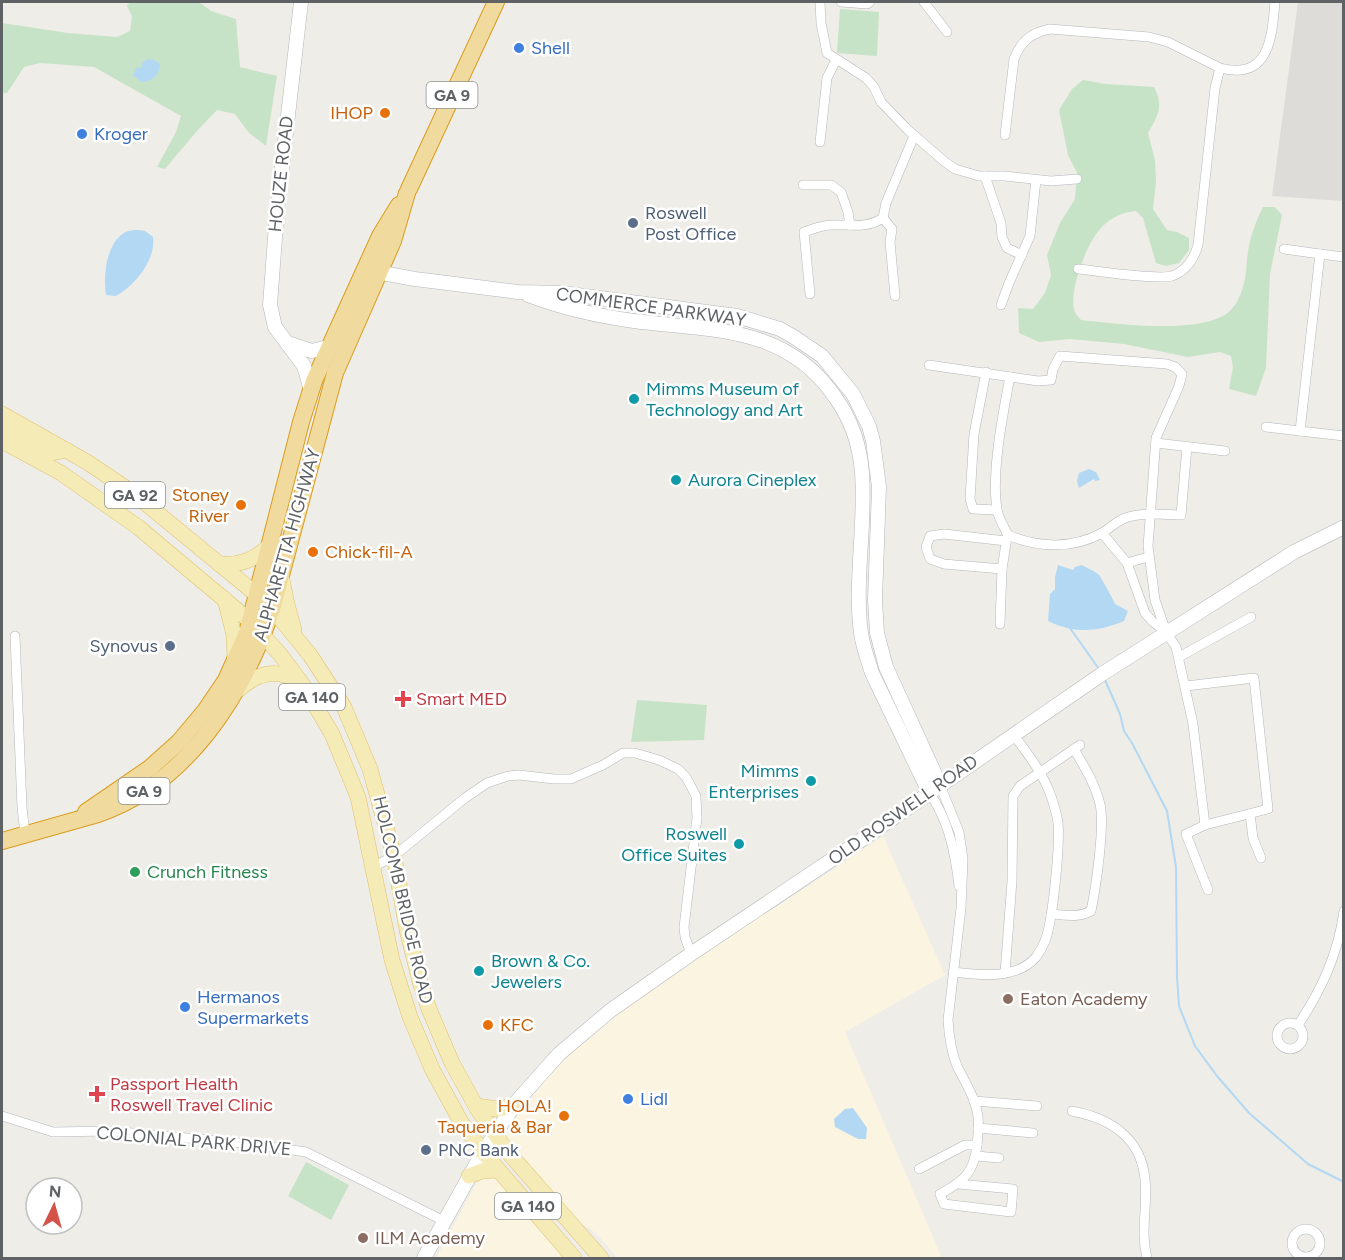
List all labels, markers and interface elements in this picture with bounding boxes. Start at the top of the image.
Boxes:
place label: Shell [531,37,570,59]
marker: Shell [512,41,526,55]
road number: GA 9 [426,82,478,108]
place label: IHOP [330,102,373,124]
marker: IHOP [378,106,392,120]
street label: HOUZE ROAD [264,115,298,233]
place label: Kroger [94,123,148,145]
marker: Kroger [75,127,89,141]
place label: Roswell Post Office [645,202,736,245]
marker: Roswell Post Office [626,216,640,230]
street label: COMMERCE PARKWAY [554,283,748,331]
place label: Mimms Museum of Technology and Art [646,378,803,421]
marker: Mimms Museum of Technology and Art [627,392,641,406]
street label: ALPHARETTA HIGHWAY [249,446,325,644]
place label: Aurora Cineplex [688,469,817,491]
marker: Aurora Cineplex [669,473,683,487]
road number: GA 92 [105,482,165,508]
place label: Stoney River [172,484,230,527]
marker: Stoney River [234,498,248,512]
place label: Chick-fil-A [325,541,413,563]
marker: Chick-fil-A [306,545,320,559]
place label: Synovus [89,635,158,657]
marker: Synovus [163,639,177,653]
road number: GA 140 [279,684,345,710]
place label: Smart MED [416,688,507,710]
marker: Smart MED [394,690,412,708]
street label: OLD ROSWELL ROAD [824,750,982,870]
place label: Mimms Enterprises [708,760,799,803]
marker: Mimms Enterprises [804,774,818,788]
road number: GA 9 [118,778,170,804]
street label: HOLCOMB BRIDGE ROAD [368,794,438,1006]
place label: Roswell Office Suites [621,823,727,866]
marker: Roswell Office Suites [732,837,746,851]
place label: Crunch Fitness [147,861,268,883]
marker: Crunch Fitness [128,865,142,879]
place label: Brown & Co. Jewelers [491,950,590,993]
marker: Brown & Co. Jewelers [472,964,486,978]
place label: Hermanos Supermarkets [197,986,309,1029]
place label: Eaton Academy [1020,988,1148,1010]
marker: Eaton Academy [1001,992,1015,1006]
marker: Hermanos Supermarkets [178,1000,192,1014]
place label: KFC [500,1014,534,1036]
marker: KFC [481,1018,495,1032]
place label: Passport Health Roswell Travel Clinic [110,1073,273,1116]
marker: Passport Health Roswell Travel Clinic [88,1085,106,1103]
place label: Lidl [640,1088,668,1110]
marker: Lidl [621,1092,635,1106]
place label: HOLA! Taqueria & Bar [438,1095,552,1138]
marker: HOLA! Taqueria & Bar [557,1109,571,1123]
street label: COLONIAL PARK DRIVE [96,1122,292,1160]
place label: PNC Bank [438,1139,519,1161]
marker: PNC Bank [419,1143,433,1157]
north arrow [24,1176,84,1236]
text: N [48,1182,62,1202]
road number: GA 140 [495,1193,561,1219]
place label: ILM Academy [375,1227,485,1249]
marker: ILM Academy [356,1231,370,1245]

